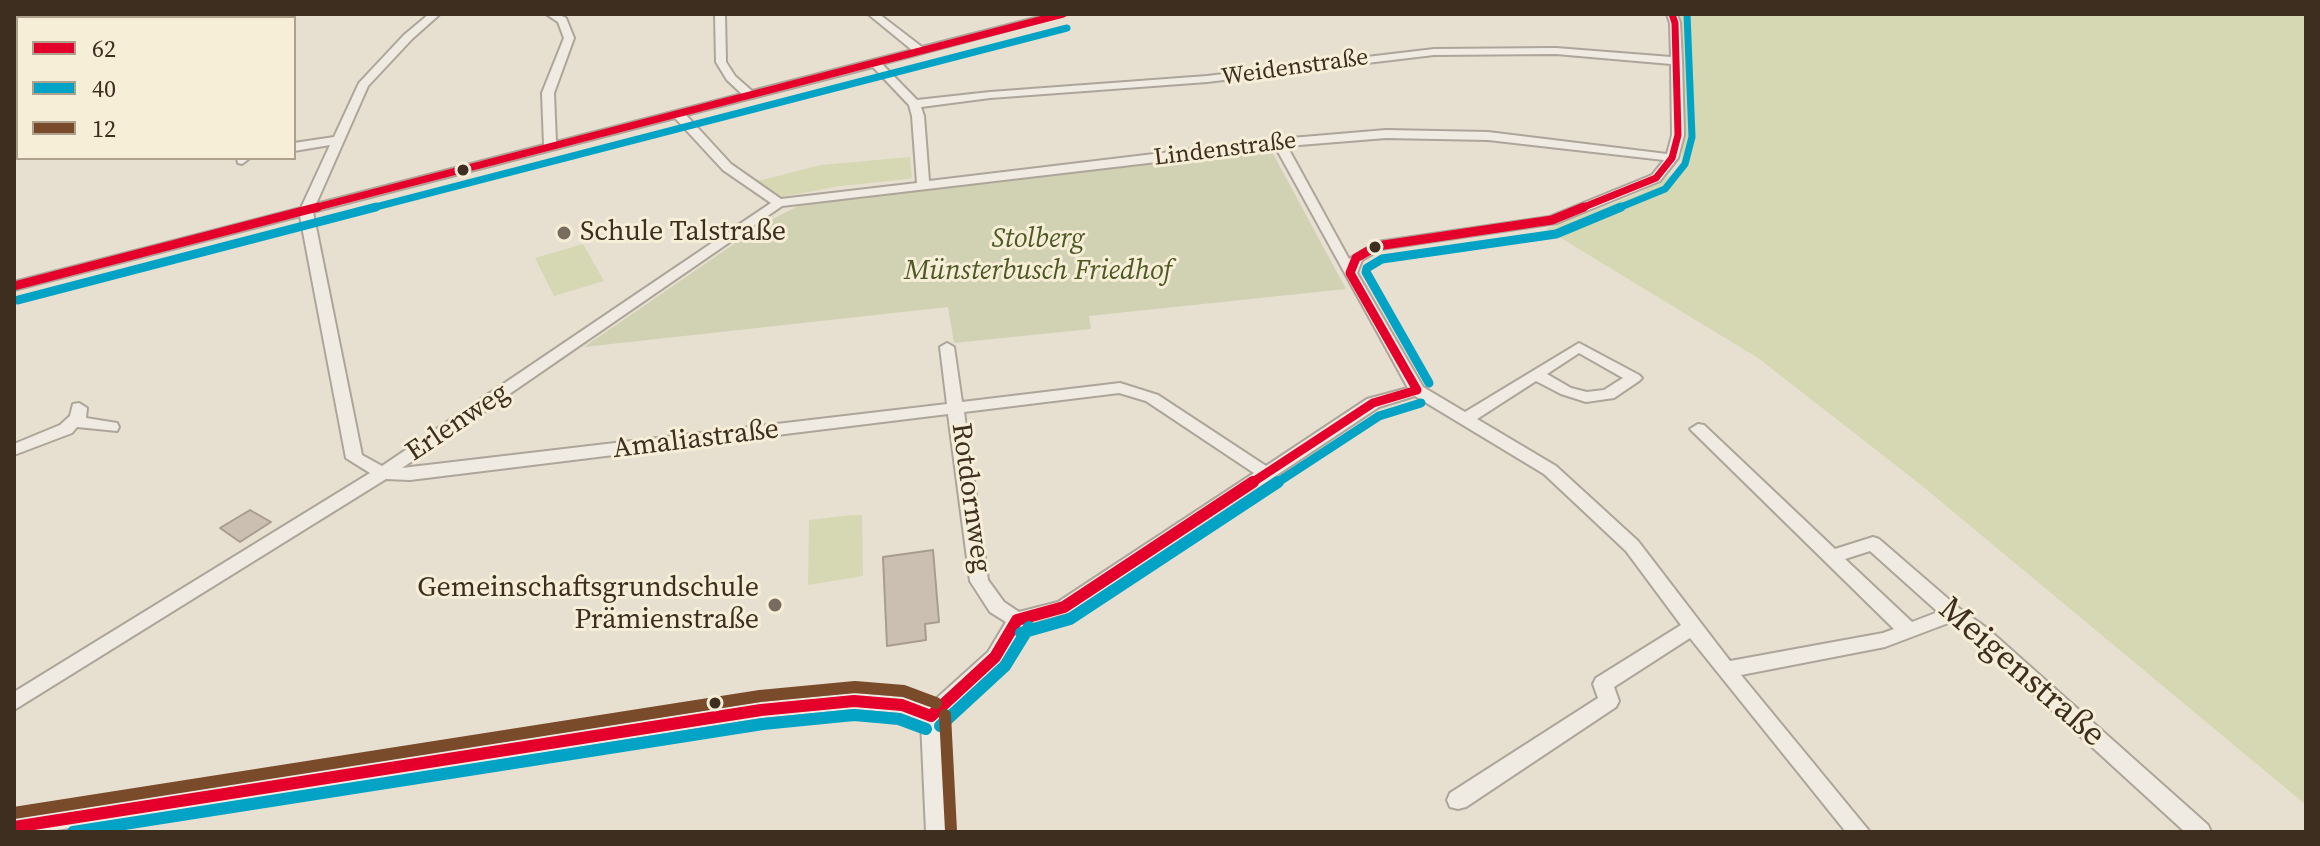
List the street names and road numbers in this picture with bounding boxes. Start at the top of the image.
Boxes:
street label: Weidenstraße [1220,43,1370,93]
street label: Lindenstraße [1152,127,1298,173]
street label: Erlenweg [400,376,516,470]
street label: Amaliastraße [611,413,781,467]
street label: Rotdornweg [943,421,997,575]
street label: Meigenstraße [1929,590,2113,756]

